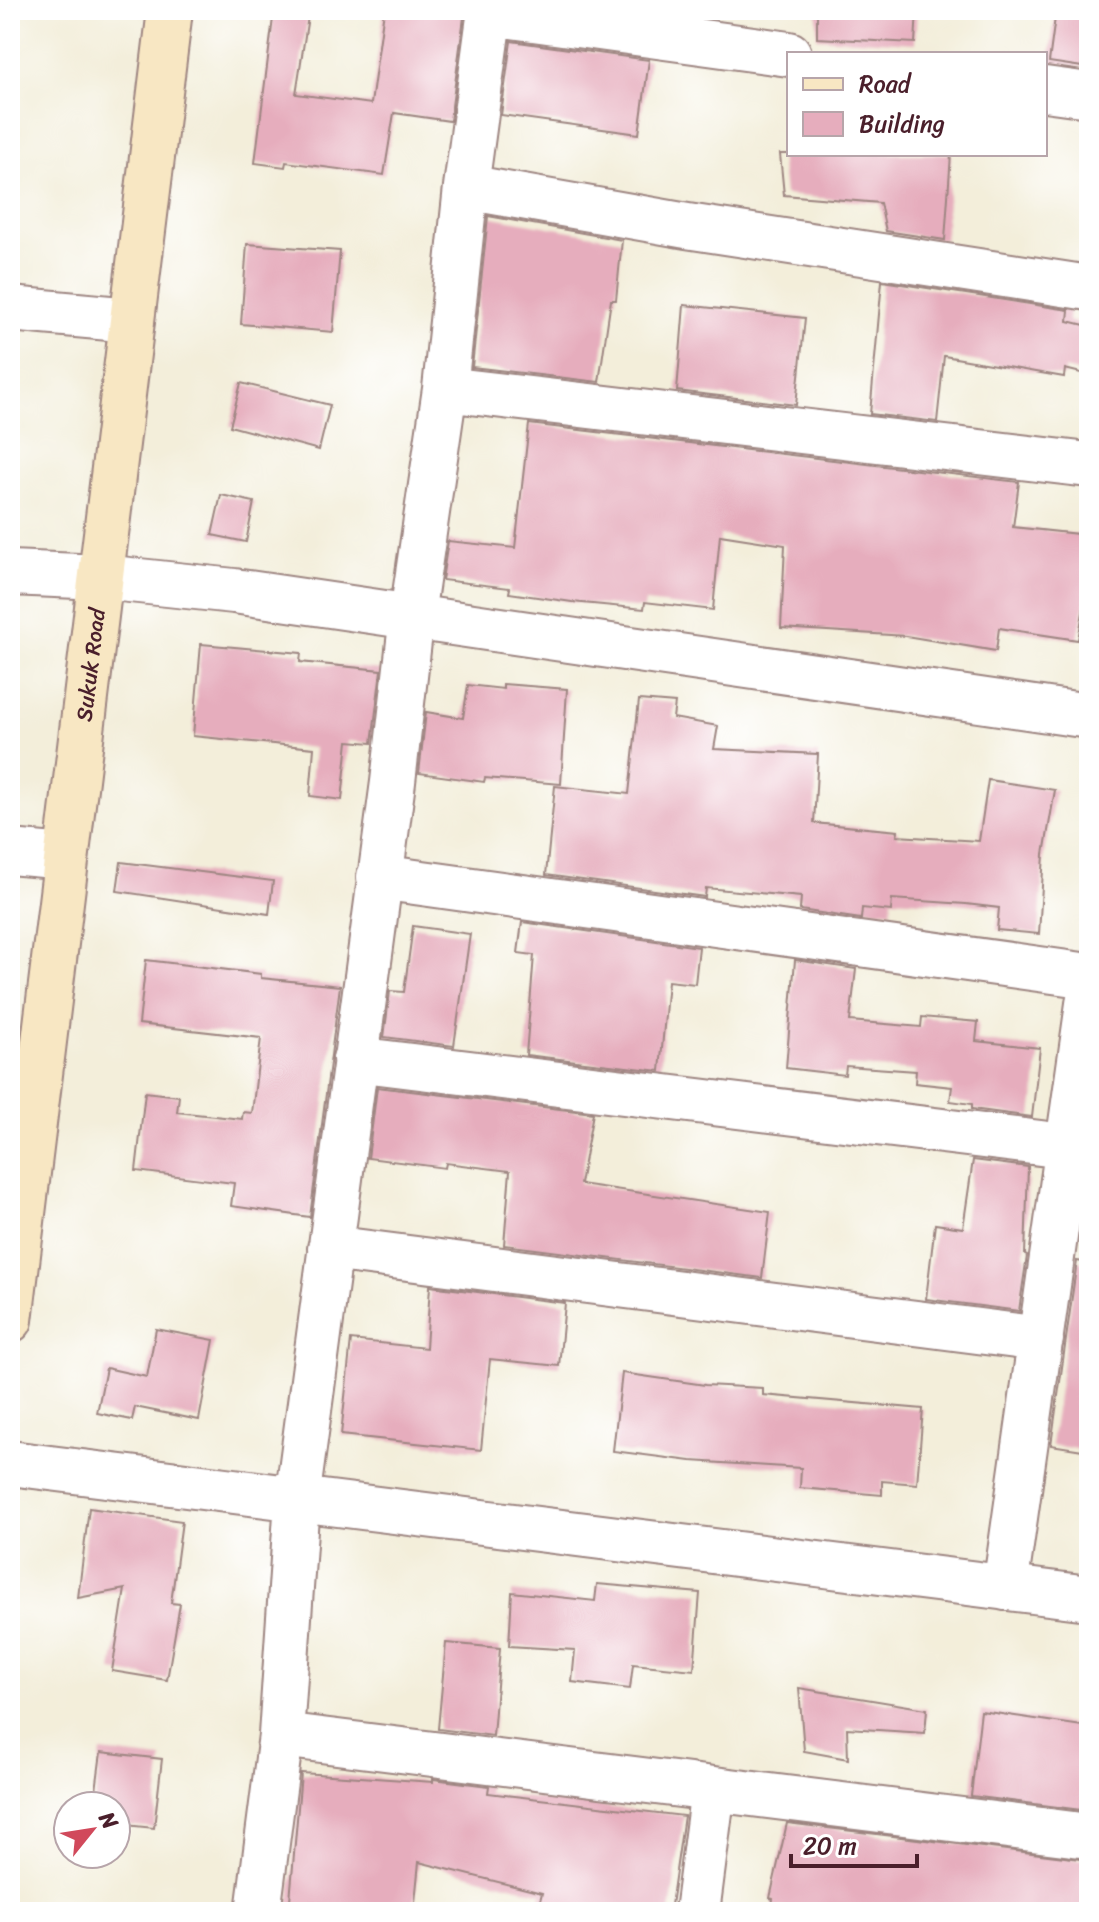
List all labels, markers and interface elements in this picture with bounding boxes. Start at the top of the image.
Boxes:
legend [787,52,1047,156]
text: Road [859,63,913,105]
text: Building [859,103,945,145]
street label: Sukuk Road [64,605,117,724]
north arrow [52,1790,132,1870]
text: N [88,1803,130,1837]
scale bar [791,1818,917,1868]
text: 20 m [803,1825,857,1867]

